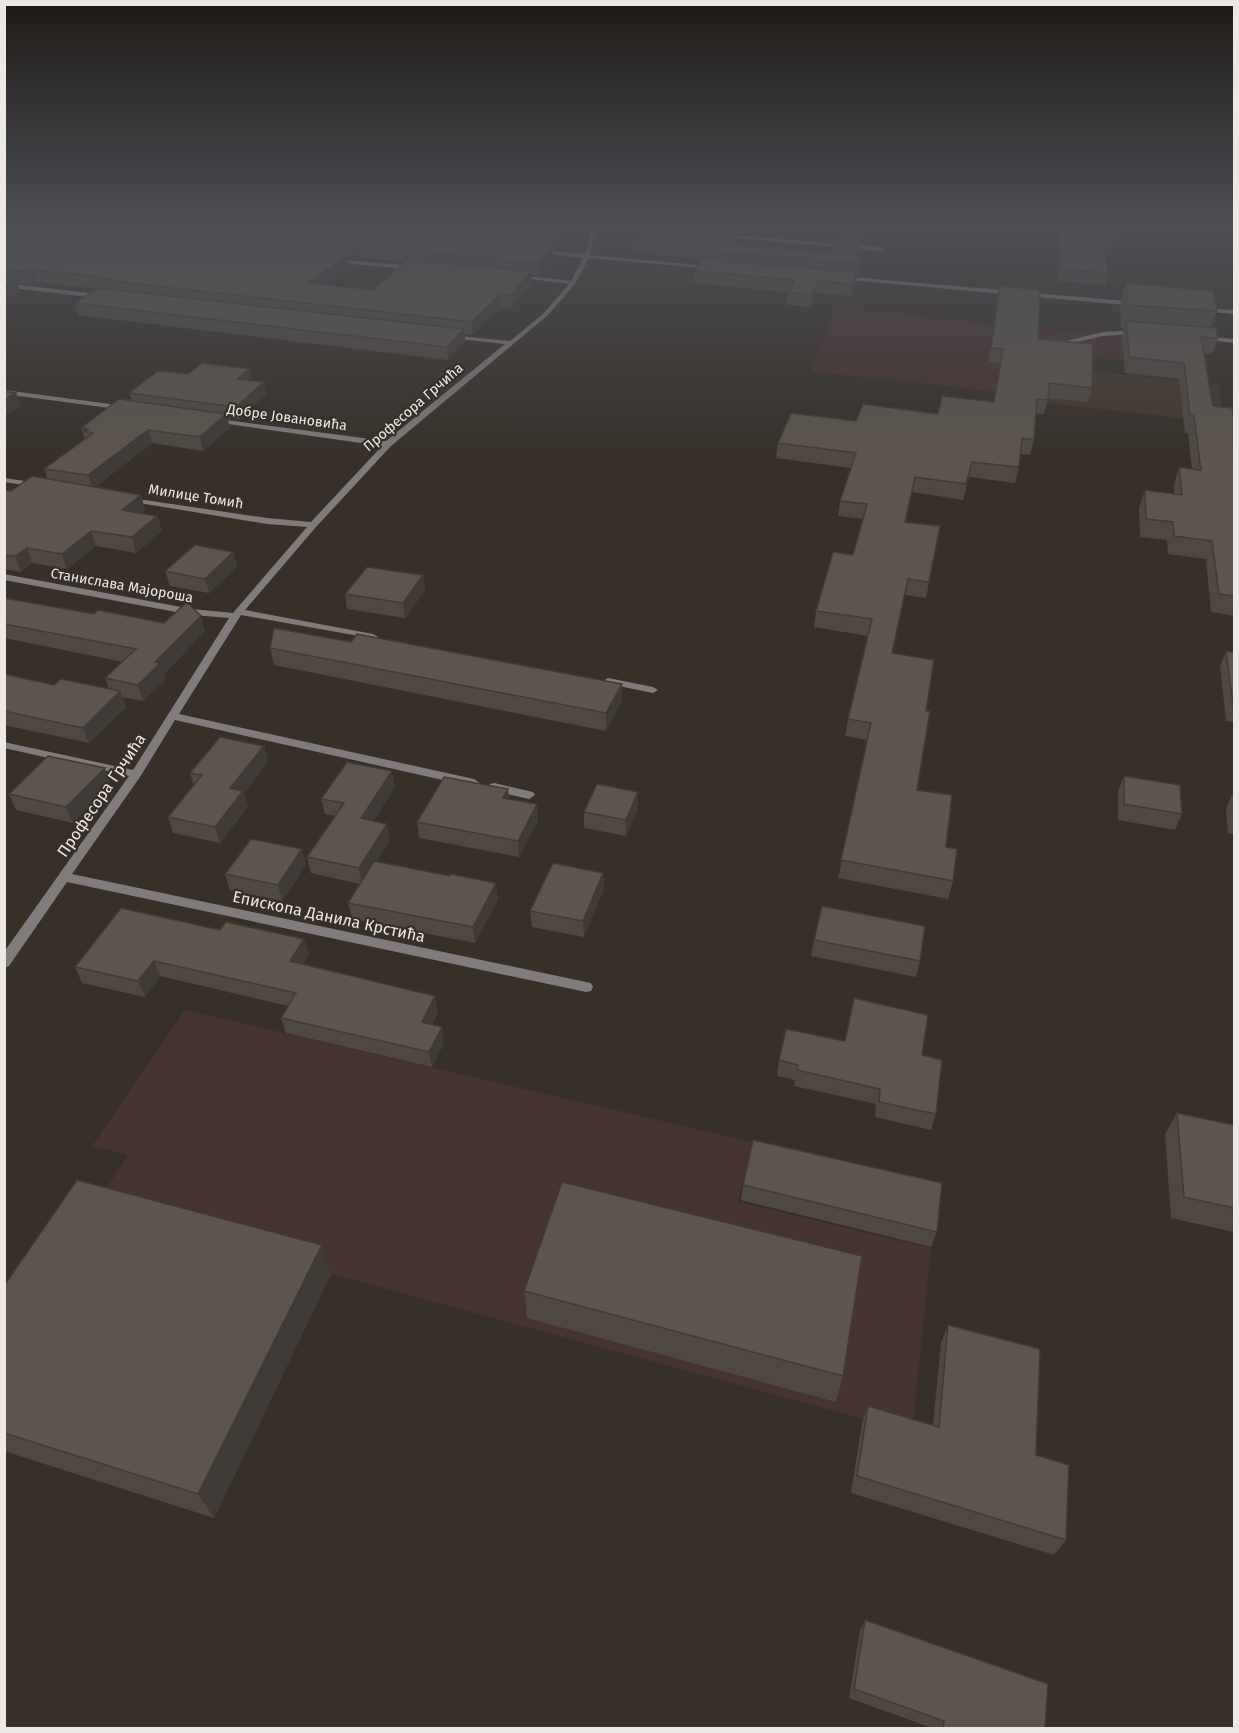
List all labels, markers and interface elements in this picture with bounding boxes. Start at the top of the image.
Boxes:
street label: Професора Грчића [360,359,467,455]
street label: Добре Јовановића [225,401,348,434]
street label: Милице Томић [147,481,245,512]
street label: Станислава Мајороша [49,565,194,606]
street label: Професора Грчића [53,730,150,861]
street label: Епископа Данила Крстића [231,887,427,946]

